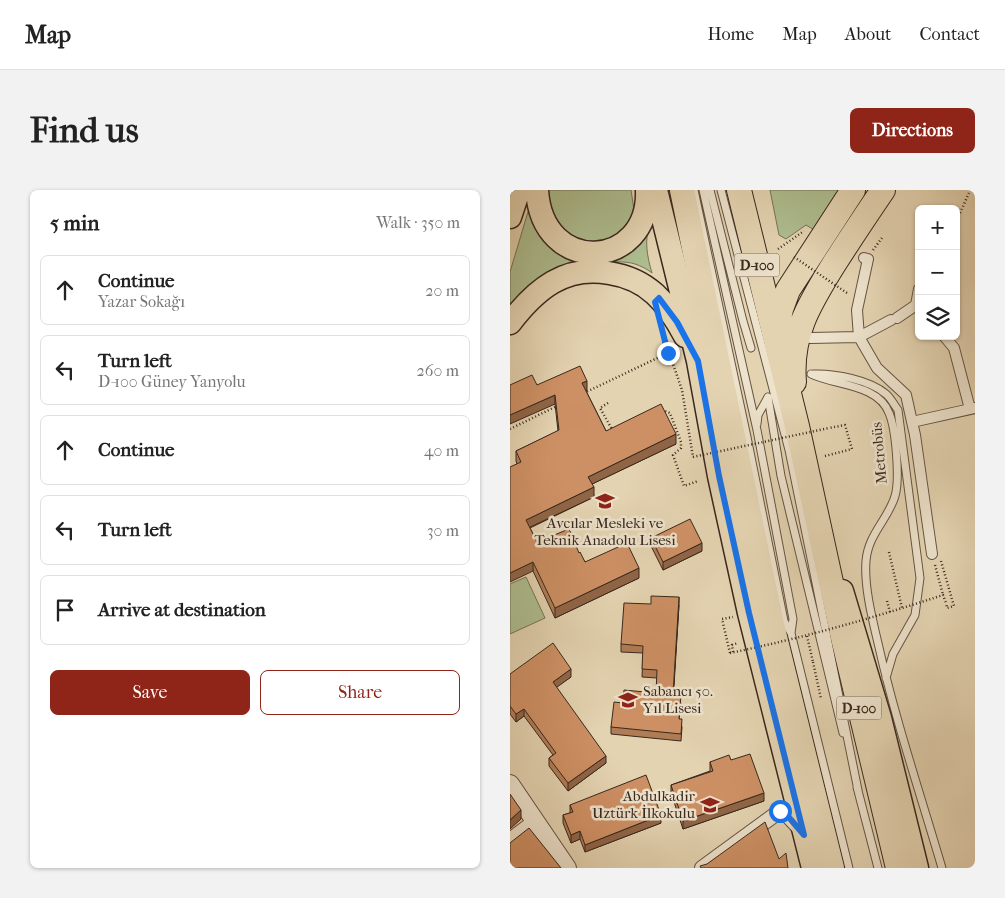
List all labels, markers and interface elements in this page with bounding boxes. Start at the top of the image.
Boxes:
text: Map [25,21,71,49]
text: Home [707,24,754,45]
text: Map [782,24,817,45]
text: About [845,24,891,45]
text: Contact [919,24,980,45]
button: Directions [850,108,975,153]
text: Find us [30,110,139,151]
map controls [915,205,960,340]
button: + [915,205,960,250]
text: 5 min [50,211,99,235]
text: Walk · 350 m [376,213,460,232]
button: − [915,250,960,295]
road number: D-100 [734,254,780,276]
text: Continue [98,270,174,292]
icon: ahead [51,276,79,304]
text: 20 m [425,281,459,300]
text: Yazar Sokağı [98,292,185,311]
button: layers [915,295,960,340]
route end [657,342,680,365]
text: Turn left [98,350,172,372]
icon: left [51,356,79,384]
text: 260 m [417,361,459,380]
text: D-100 Güney Yanyolu [98,372,246,391]
street label: Metrobüs [867,421,891,485]
icon: ahead [51,436,79,464]
text: Continue [98,439,174,461]
text: 40 m [424,441,459,460]
school or university icon: Avcılar Mesleki ve Teknik Anadolu Lisesi [594,490,616,512]
place label: Avcılar Mesleki ve Teknik Anadolu Lisesi [534,514,676,549]
icon: left [51,516,79,544]
text: Turn left [98,519,172,541]
text: 30 m [427,521,459,540]
icon: arrive [51,596,79,624]
text: Arrive at destination [98,599,266,621]
button: Save [50,670,250,715]
button: Share [260,670,460,715]
place label: Sabancı 50. Yıl Lisesi [642,682,713,717]
school or university icon: Sabancı 50. Yıl Lisesi [617,689,639,711]
road number: D-100 [836,696,882,720]
place label: Abdulkadir Uztürk İlkokulu [592,787,696,822]
school or university icon: Abdulkadir Uztürk İlkokulu [699,794,721,816]
route start [769,800,792,823]

